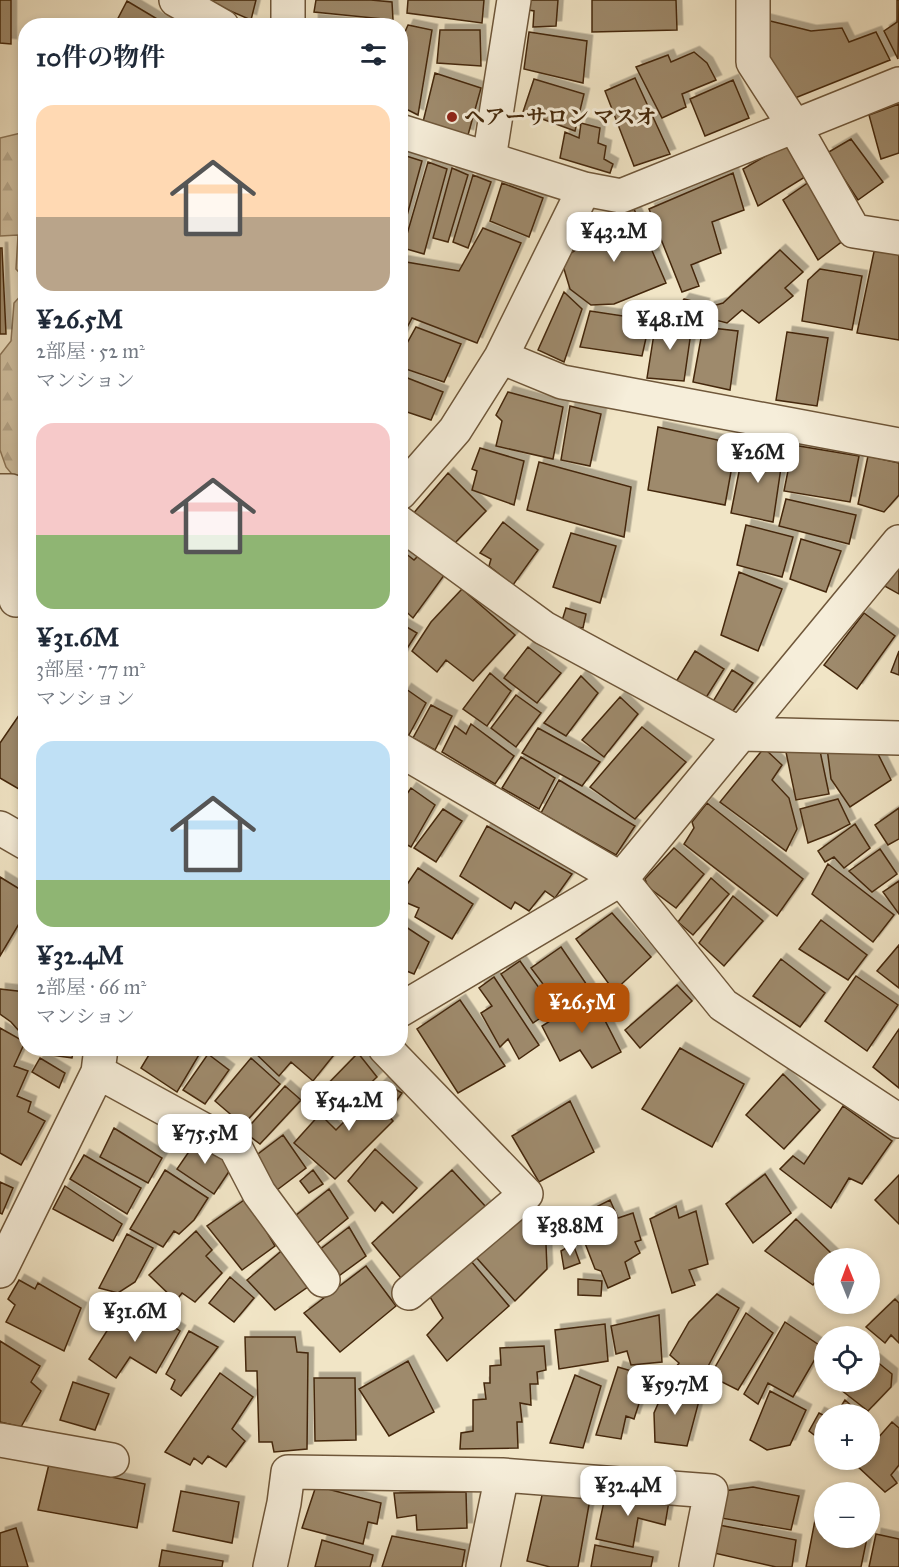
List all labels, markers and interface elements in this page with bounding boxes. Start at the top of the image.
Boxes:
icon: filters [357,38,390,71]
text: 10件の物件 [36,41,165,73]
place label: ヘアーサロン マスオ [464,104,656,130]
marker: ヘアーサロン マスオ [445,110,459,124]
icon: home [159,144,267,252]
pin: ¥43.2M [565,212,663,263]
text: ¥43.2M [581,219,647,243]
pin: ¥48.1M [621,300,719,351]
text: ¥26.5M [36,303,123,335]
text: ¥48.1M [636,307,704,331]
text: 2部屋 · 52 m² [36,339,145,363]
text: マンション [36,368,135,392]
pin: ¥26M [722,433,794,484]
text: ¥26M [731,440,785,464]
icon: home [159,462,267,570]
text: ¥31.6M [36,621,119,653]
text: 3部屋 · 77 m² [36,657,145,681]
text: マンション [36,686,135,710]
icon: home [159,780,267,888]
text: ¥32.4M [36,939,124,971]
text: 2部屋 · 66 m² [36,975,146,999]
pin: ¥26.5M [533,983,631,1034]
text: ¥26.5M [548,990,616,1014]
text: マンション [36,1004,135,1028]
pin: ¥54.2M [300,1081,398,1132]
text: ¥54.2M [315,1088,383,1112]
pin: ¥75.5M [156,1114,254,1165]
text: ¥75.5M [172,1121,238,1145]
pin: ¥38.8M [521,1206,619,1257]
text: ¥38.8M [536,1213,604,1237]
north arrow [814,1248,880,1314]
map controls [814,1248,880,1548]
pin: ¥31.6M [86,1292,184,1343]
text: ¥31.6M [103,1299,167,1323]
button: locate [814,1326,880,1392]
pin: ¥59.7M [626,1365,724,1416]
text: ¥59.7M [641,1372,709,1396]
button: + [814,1404,880,1470]
pin: ¥32.4M [579,1466,677,1517]
text: ¥32.4M [594,1473,662,1497]
button: − [814,1482,880,1548]

